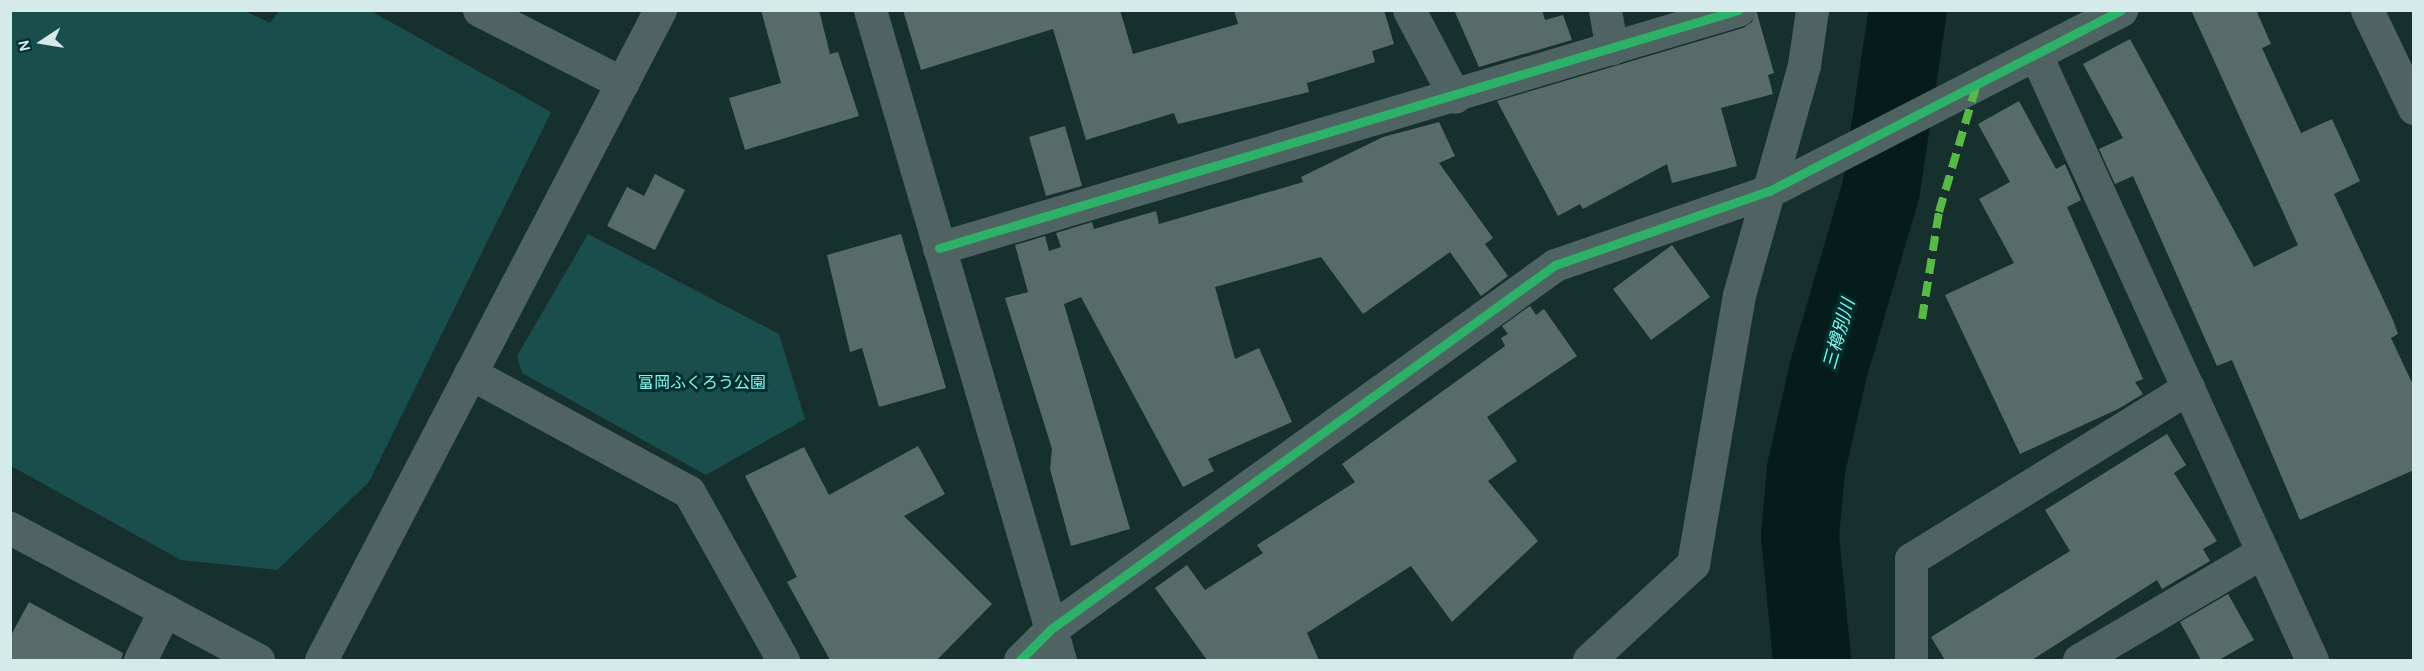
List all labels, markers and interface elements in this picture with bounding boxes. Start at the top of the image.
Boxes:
north arrow [12,12,72,72]
text: N [13,38,34,53]
water label: 三樽別川 [1819,296,1859,372]
park label: 富岡ふくろう公園 [638,373,766,393]

